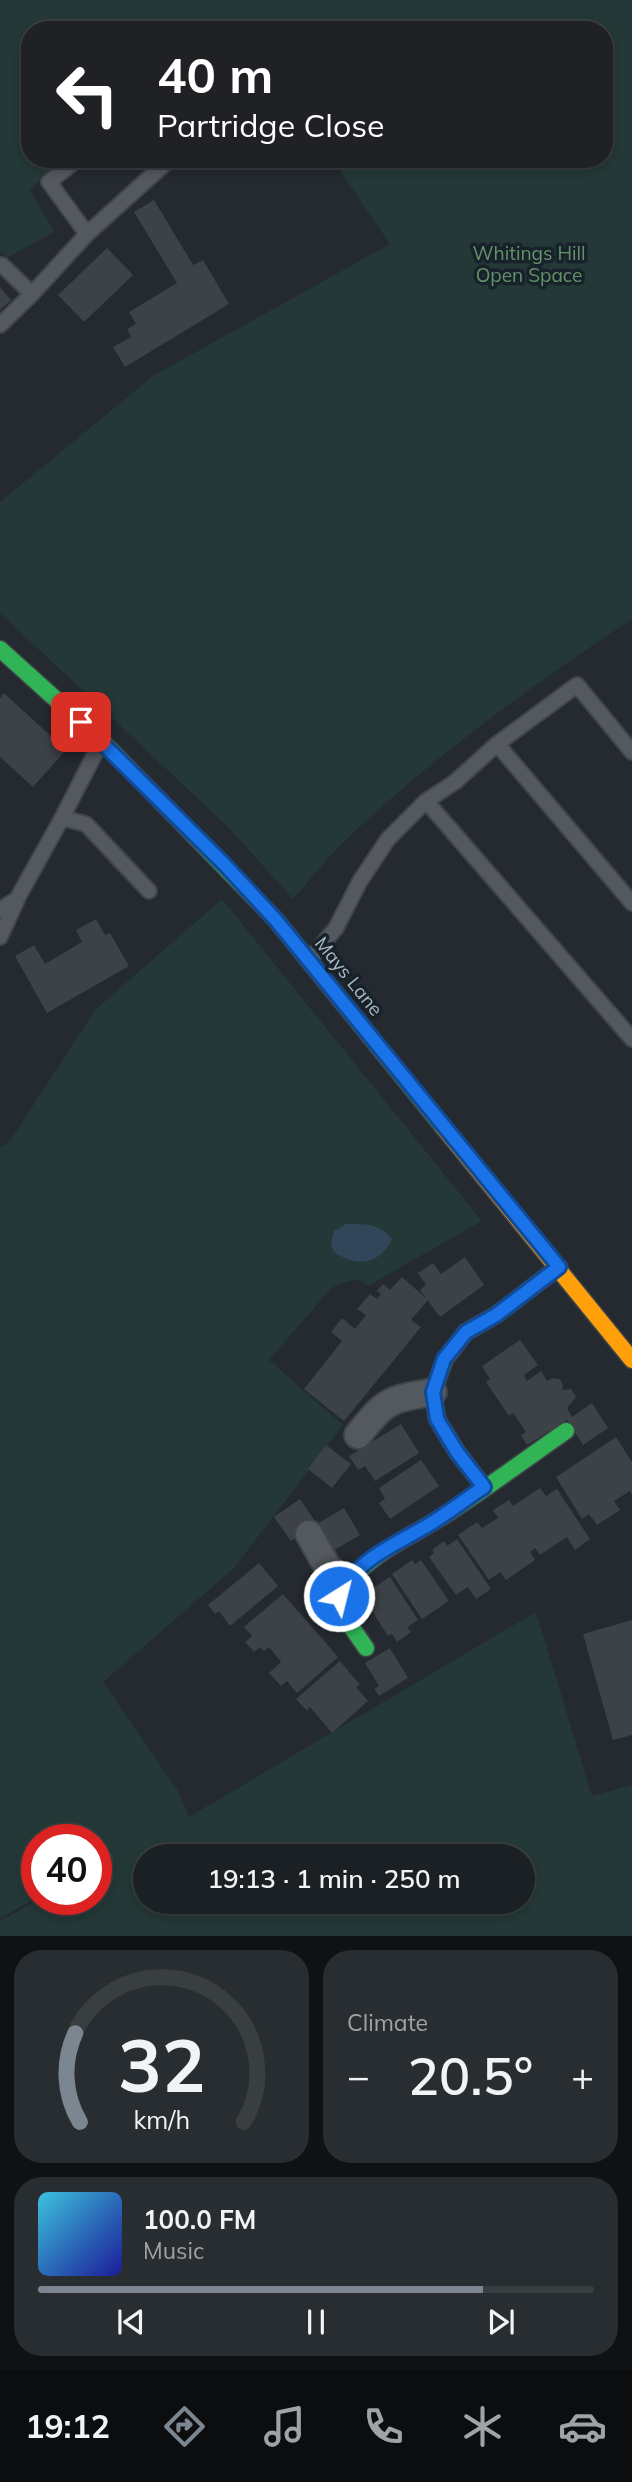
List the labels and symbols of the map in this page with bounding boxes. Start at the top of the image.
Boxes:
park label: Whitings Hill Open Space [472,241,586,287]
pin [51,692,111,752]
street label: Mays Lane [310,931,388,1021]
position arrow [302,1559,376,1633]
speed limit sign: 40 [21,1824,112,1915]

